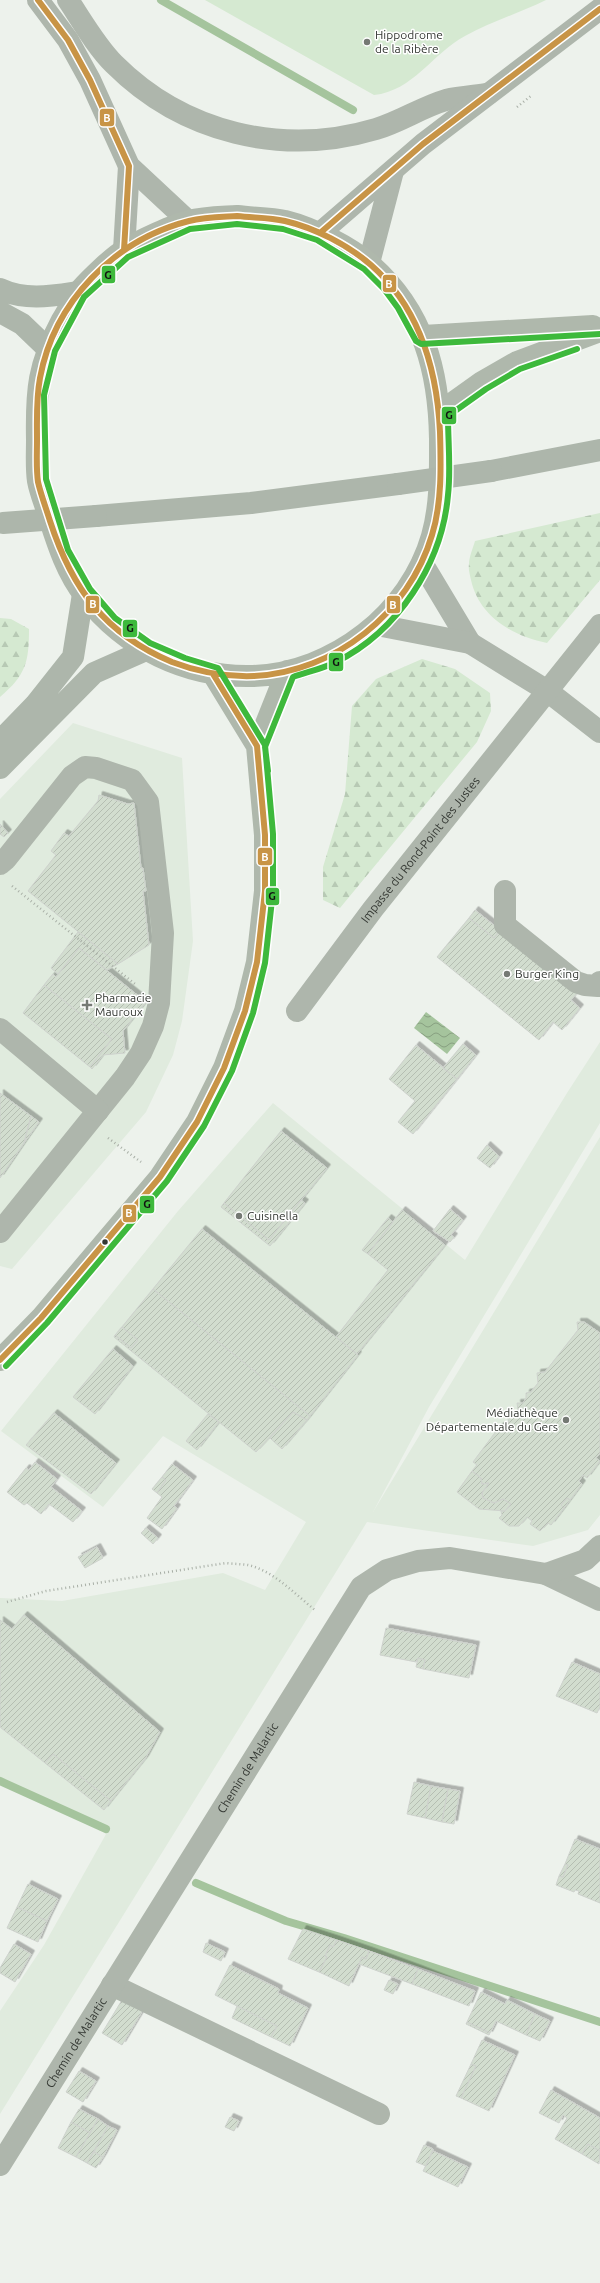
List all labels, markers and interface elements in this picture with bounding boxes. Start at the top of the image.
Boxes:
place label: Hippodrome de la Ribère [375,28,443,55]
marker: Hippodrome de la Ribère [362,37,372,47]
line badge: B [99,108,115,127]
text: B [103,112,111,124]
line badge: G [101,265,116,284]
text: G [104,269,112,281]
line badge: B [382,274,397,293]
text: B [385,278,393,290]
line badge: G [441,406,457,425]
text: G [445,409,453,421]
line badge: B [85,595,100,614]
line badge: B [386,595,401,614]
text: B [89,598,97,610]
text: B [389,599,397,611]
line badge: G [122,619,138,638]
text: G [126,622,134,634]
line badge: G [328,652,344,672]
text: G [332,656,340,668]
street label: Impasse du Rond-Point des Justes [358,774,482,925]
line badge: B [257,847,273,866]
text: B [261,851,269,863]
line badge: G [265,887,280,906]
text: G [268,890,276,902]
place label: Burger King [515,967,579,980]
marker: Burger King [502,969,512,979]
place label: Pharmacie Mauroux [95,991,151,1018]
marker: Pharmacie Mauroux [82,1000,92,1010]
line badge: G [139,1195,155,1214]
text: G [143,1198,151,1210]
line badge: B [122,1204,137,1223]
text: B [125,1207,133,1219]
place label: Cuisinella [247,1209,298,1222]
marker: Cuisinella [234,1211,244,1221]
unlabelled marker [100,1237,110,1247]
place label: Médiathèque Départementale du Gers [426,1406,558,1433]
marker: Médiathèque Départementale du Gers [561,1415,571,1425]
street label: Chemin de Malartic [214,1720,281,1815]
street label: Chemin de Malartic [43,1995,109,2090]

